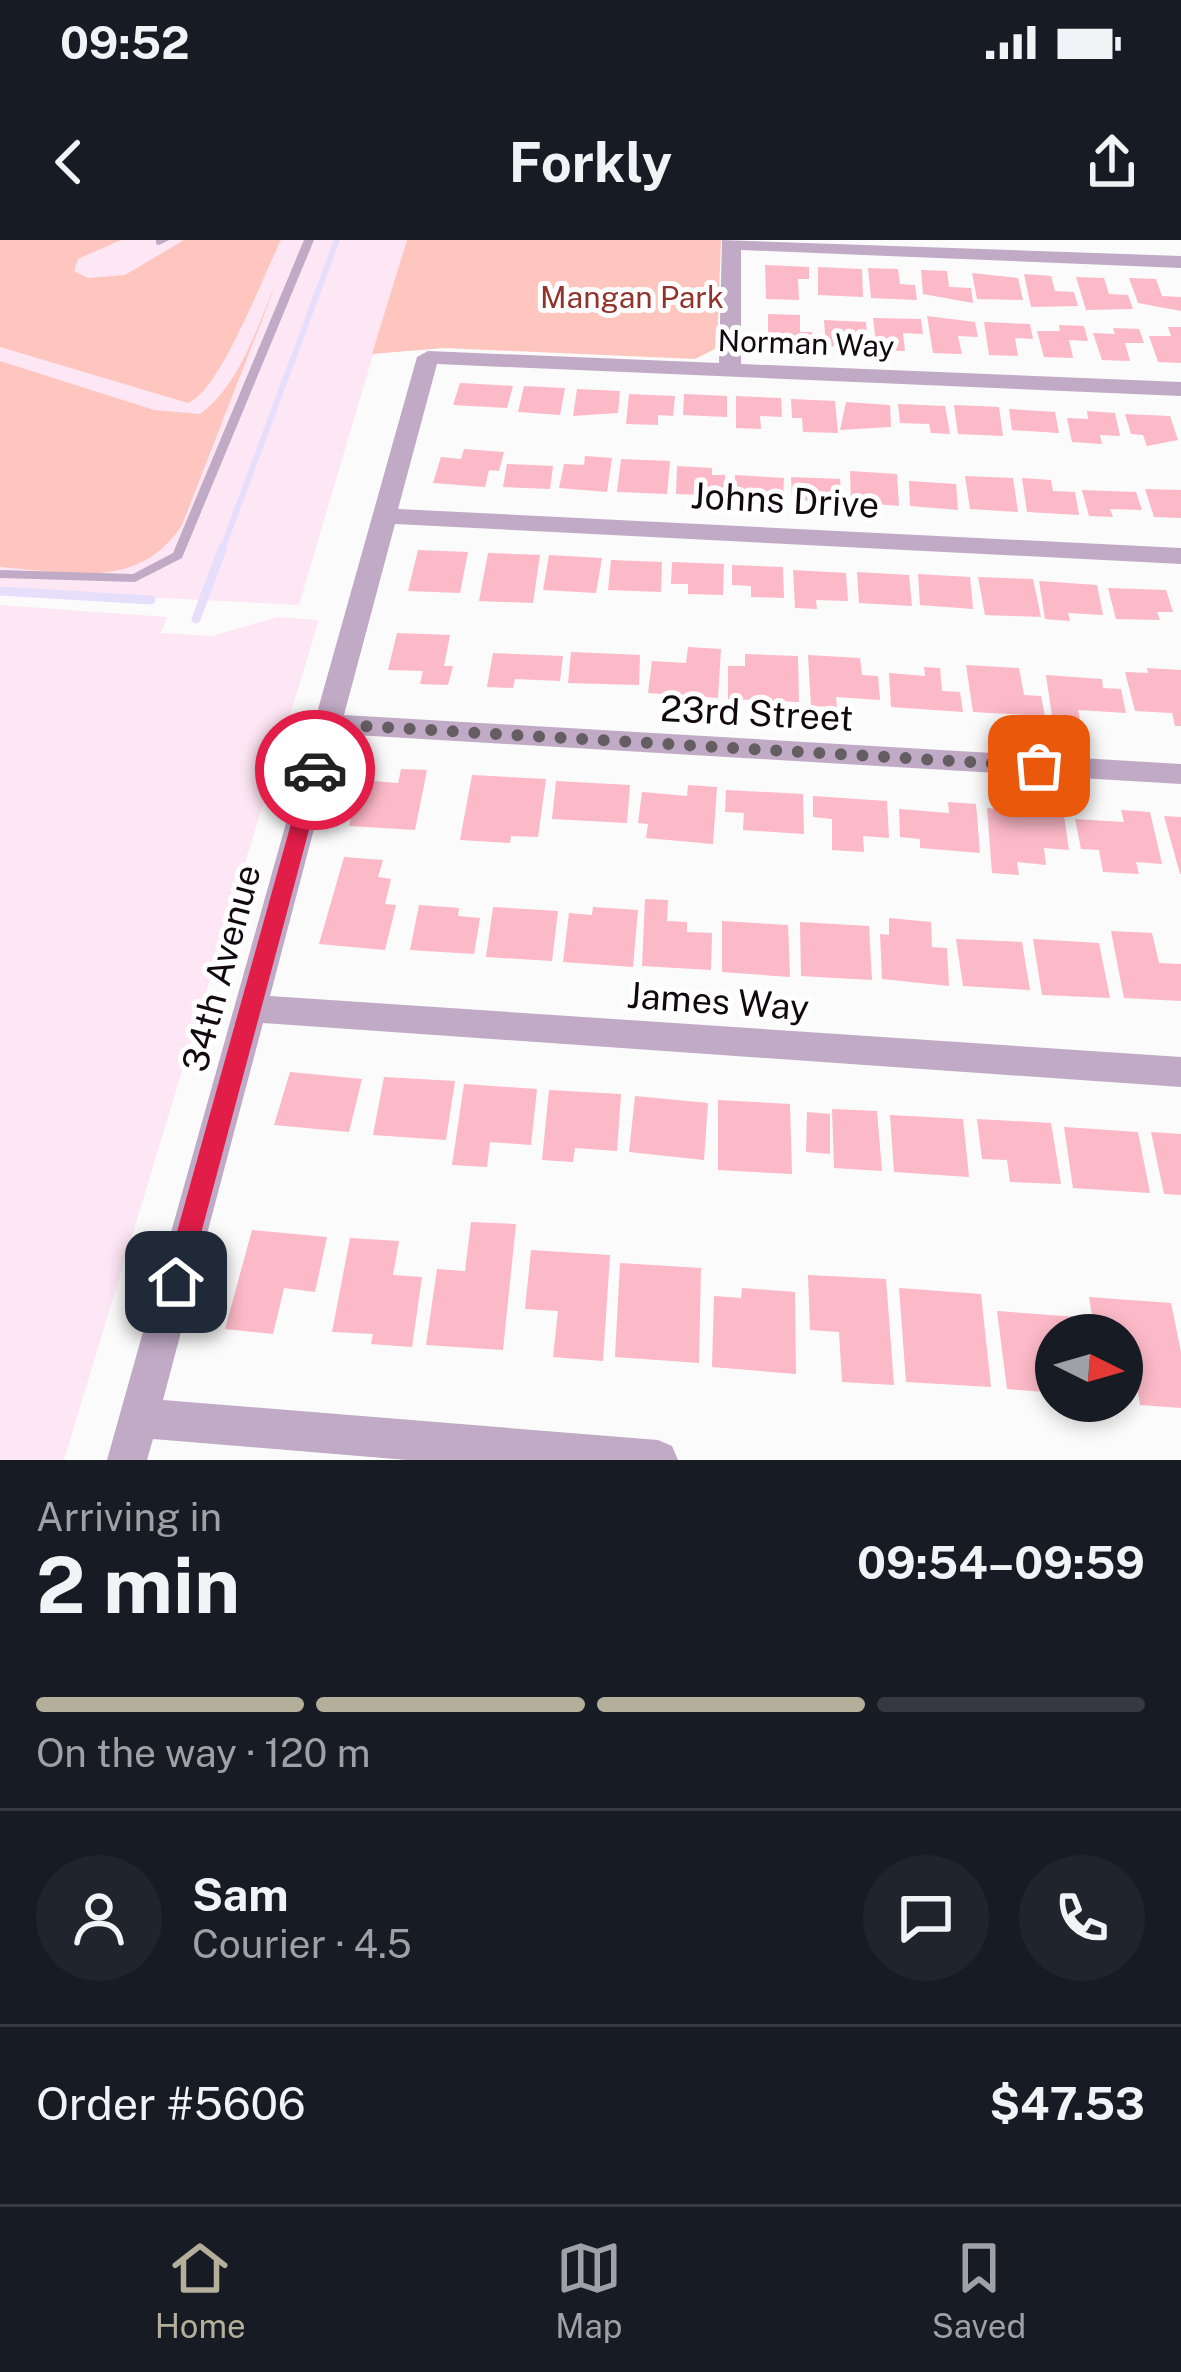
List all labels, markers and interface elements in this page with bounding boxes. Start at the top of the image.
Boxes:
text: 09:52 [60,16,190,69]
icon: back [36,129,102,195]
icon: share [1079,129,1145,195]
text: Forkly [509,131,672,194]
park label: Mangan Park [540,279,724,315]
street label: Norman Way [717,322,895,364]
street label: Johns Drive [690,474,880,526]
street label: 23rd Street [659,687,855,739]
courier [255,710,375,830]
pin [988,715,1090,817]
icon: bag [1006,733,1072,799]
icon: car [282,737,348,803]
street label: 34th Avenue [173,860,269,1076]
street label: James Way [625,974,811,1028]
pin [125,1231,227,1333]
icon: home [143,1249,209,1315]
north arrow [1035,1314,1143,1422]
map controls [1035,1314,1143,1422]
text: Arriving in [36,1494,222,1540]
text: 09:54–09:59 [857,1536,1145,1589]
text: 2 min [36,1539,240,1631]
text: On the way · 120 m [36,1730,371,1776]
button: person [36,1855,162,1981]
button: chat [863,1855,989,1981]
button: phone [1019,1855,1145,1981]
text: Sam [192,1868,289,1921]
text: Courier · 4.5 [192,1921,412,1967]
text: Order #5606 [36,2077,306,2130]
text: $47.53 [989,2077,1145,2130]
tab: Home [155,2235,246,2345]
tab: Map [555,2235,622,2345]
tab: Saved [932,2235,1026,2345]

